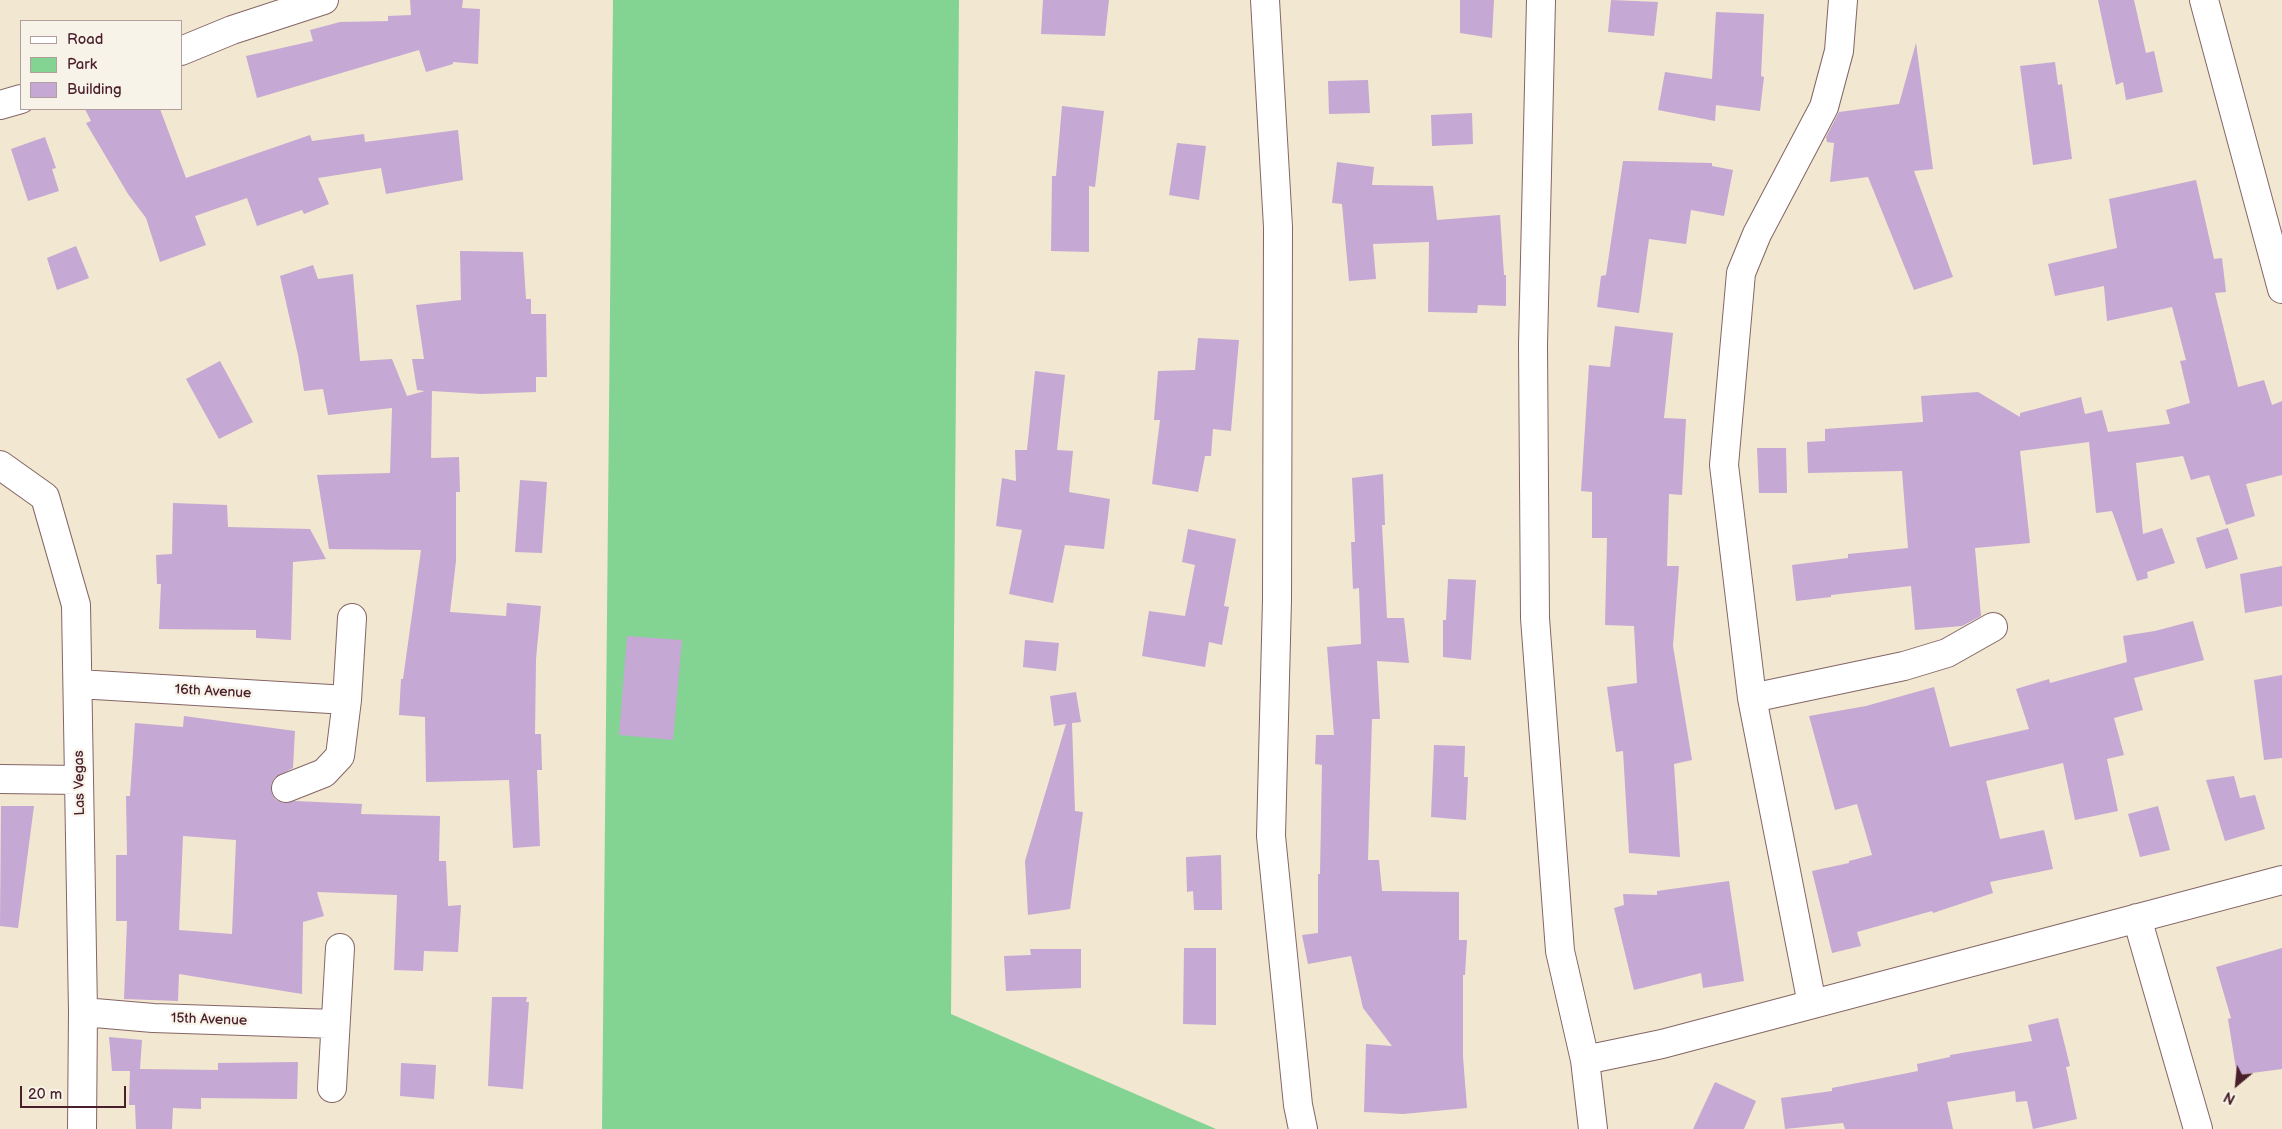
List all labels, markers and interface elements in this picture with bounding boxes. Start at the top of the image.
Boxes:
legend [20,20,182,110]
text: Road [67,30,103,49]
text: Park [67,55,97,74]
text: Building [67,80,122,99]
street label: 16th Avenue [174,682,252,702]
street label: Las Vegas [71,750,89,816]
street label: 15th Avenue [171,1010,247,1030]
north arrow [2212,1059,2262,1109]
scale bar [22,1076,129,1108]
text: 20 m [28,1085,62,1104]
text: N [2221,1088,2238,1108]

